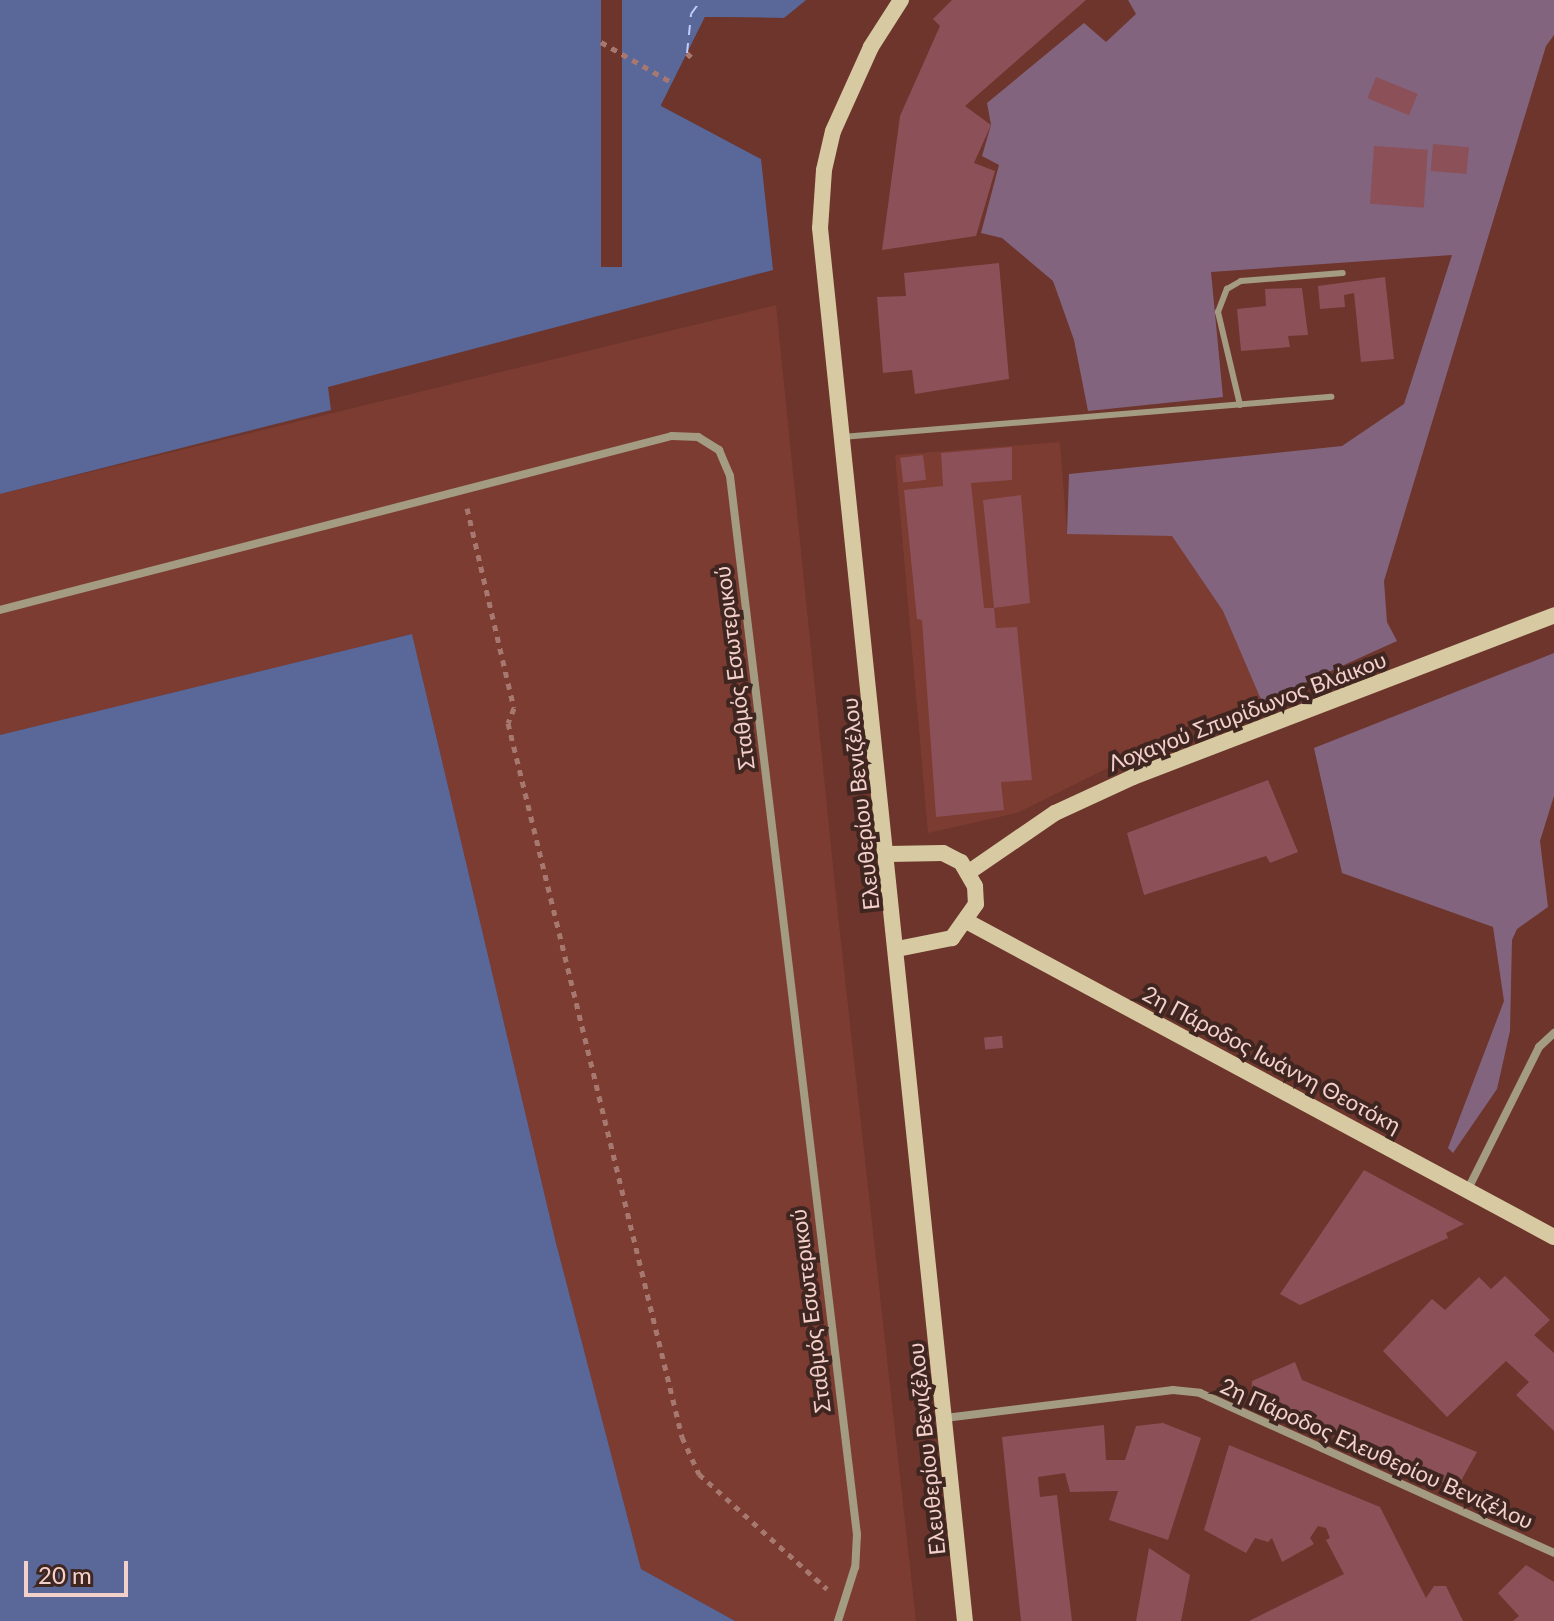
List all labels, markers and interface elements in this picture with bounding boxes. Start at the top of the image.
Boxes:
street label: Σταθμός Εσωτερικού [708,565,760,771]
street label: Λοχαγού Σπυρίδωνος Βλάικου [1104,646,1390,776]
street label: Ελευθερίου Βενιζέλου [836,696,884,912]
street label: 2η Πάροδος Ιωάννη Θεοτόκη [1139,980,1405,1138]
street label: Σταθμός Εσωτερικού [784,1208,836,1414]
street label: Ελευθερίου Βενιζέλου [902,1341,950,1557]
street label: 2η Πάροδος Ελευθερίου Βενιζέλου [1217,1372,1537,1534]
scale bar [28,1545,132,1595]
text: 20 m [38,1560,92,1589]

